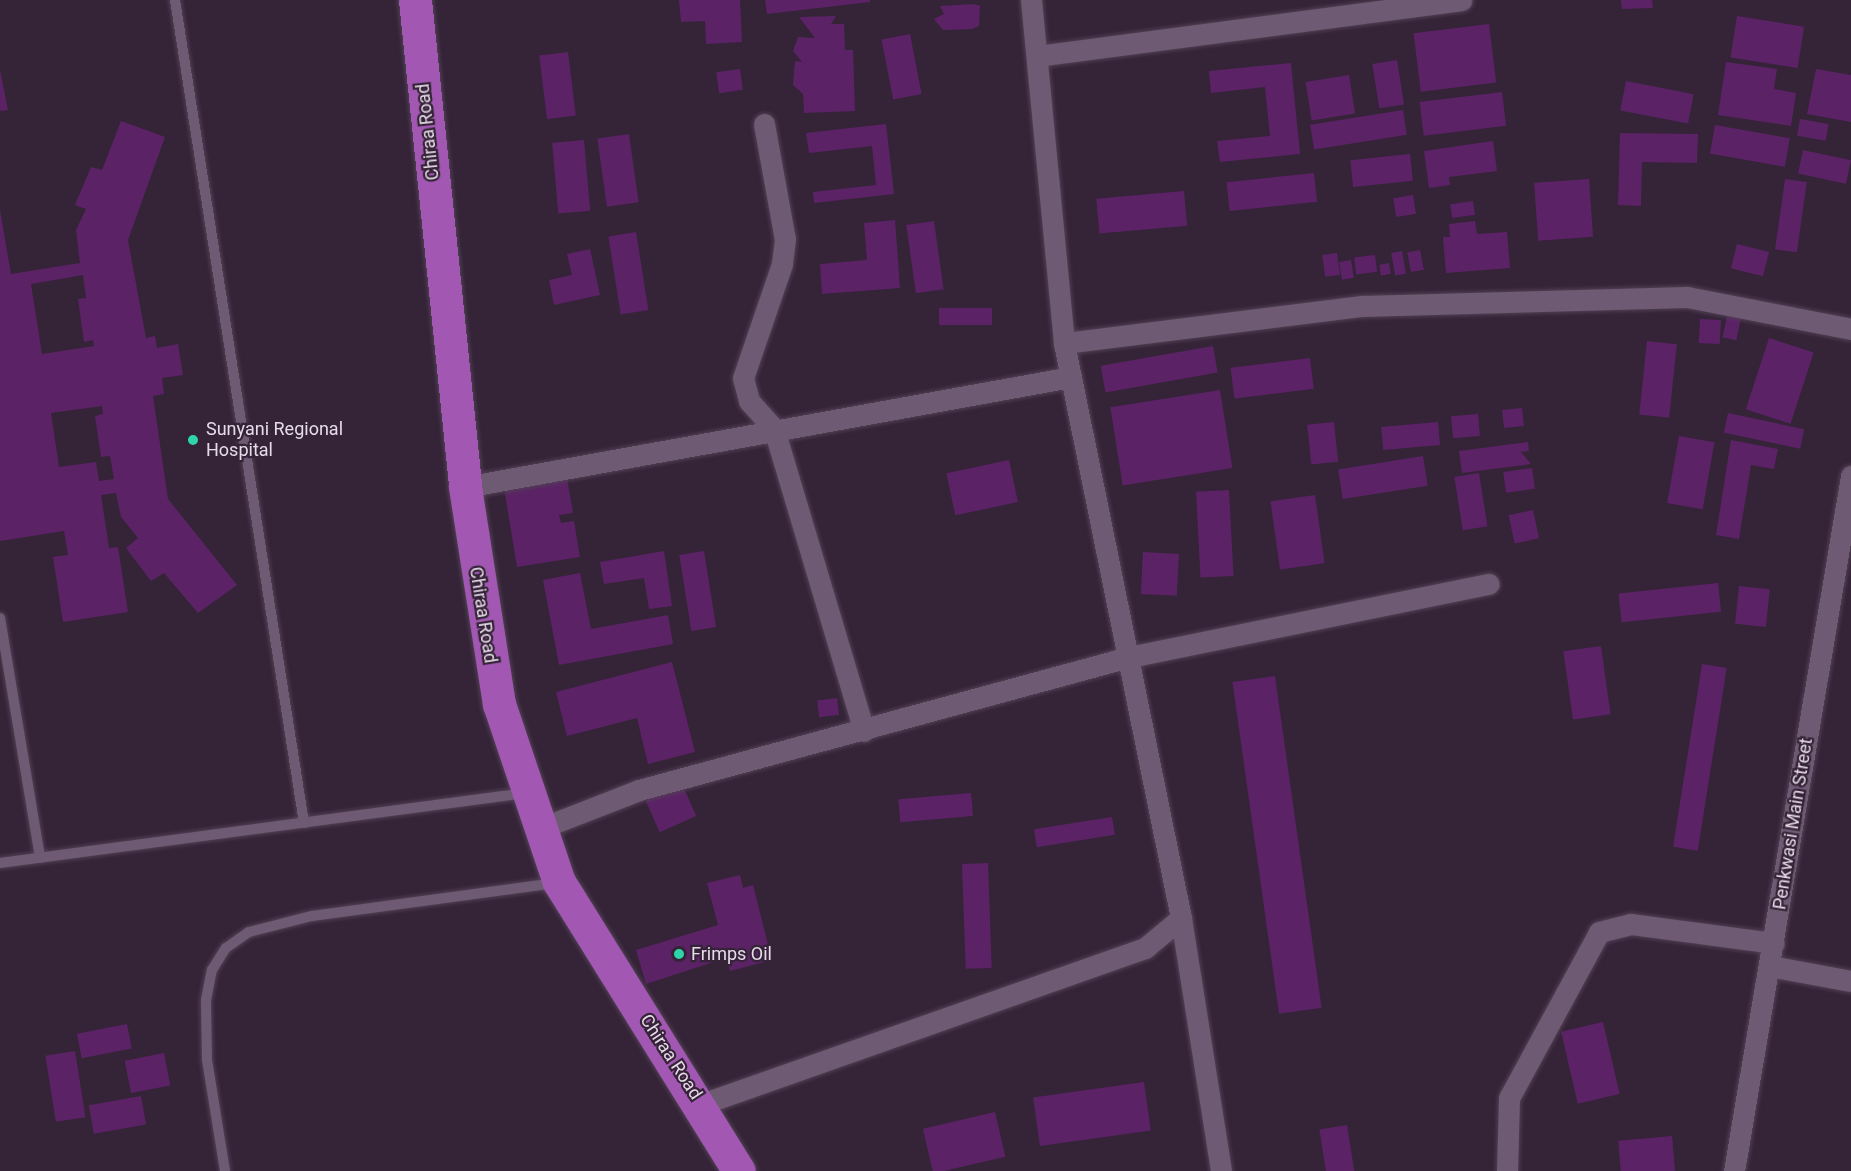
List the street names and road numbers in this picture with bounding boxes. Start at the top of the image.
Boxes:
street label: Chiraa Road [412,83,444,181]
street label: Chiraa Road [465,565,501,665]
street label: Penkwasi Main Street [1769,737,1817,911]
street label: Chiraa Road [635,1010,707,1104]

